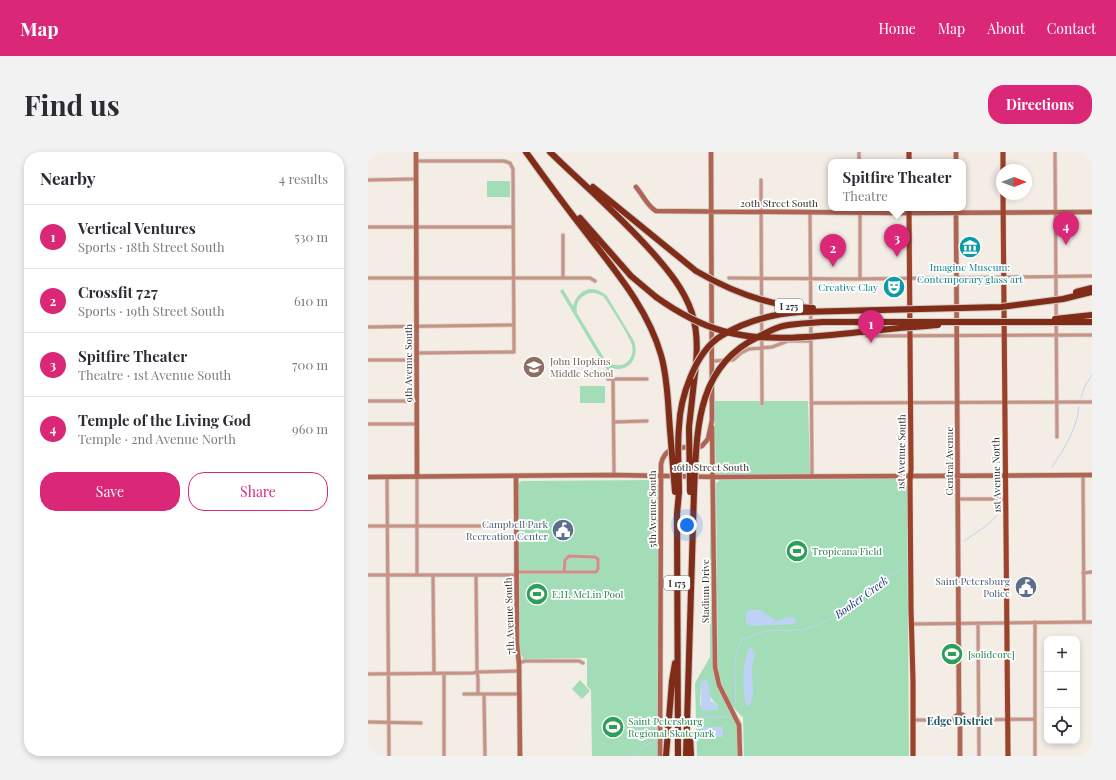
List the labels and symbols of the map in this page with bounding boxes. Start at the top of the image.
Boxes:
north arrow [996,164,1032,200]
street label: 20th Street South [740,196,818,210]
pin: 4 [1053,212,1079,245]
pin: 3 [884,224,910,257]
pin: 2 [820,234,846,267]
museum icon: Imagine Museum: Contemporary glass art [957,234,983,260]
place label: Imagine Museum: Contemporary glass art [917,260,1023,286]
theatre icon: Creative Clay [881,274,907,300]
place label: Creative Clay [818,280,878,294]
road number: I 275 [775,299,803,313]
pin: 1 [858,310,884,343]
street label: 9th Avenue South [401,324,415,402]
school or university icon: John Hopkins Middle School [521,354,547,380]
place label: John Hopkins Middle School [549,354,614,380]
street label: 1st Avenue South [893,414,909,490]
street label: Central Avenue [942,427,956,495]
street label: 1st Avenue North [988,437,1004,513]
street label: 16th Street South [673,460,749,474]
street label: 5th Avenue South [645,470,659,548]
your location [677,515,697,535]
place label: Campbell Park Recreation Center [466,517,549,543]
public building icon: Campbell Park Recreation Center [550,517,576,543]
sports icon: Tropicana Field [784,538,810,564]
place label: Tropicana Field [812,544,882,558]
street label: Stadium Drive [698,559,712,623]
water label: Booker Creek [831,572,891,622]
place label: Saint Petersburg Police [935,574,1011,600]
public building icon: Saint Petersburg Police [1013,574,1039,600]
road number: I 175 [664,576,690,590]
street label: 7th Avenue South [501,577,517,655]
sports icon: E.H. McLin Pool [524,581,550,607]
place label: E.H. McLin Pool [552,587,623,601]
sports icon: [solidcore] [939,641,965,667]
place label: [solidcore] [968,647,1015,661]
district label: Edge District [927,713,993,728]
sports icon: Saint Petersburg Regional Skatepark [600,714,626,740]
place label: Saint Petersburg Regional Skatepark [628,714,715,740]

